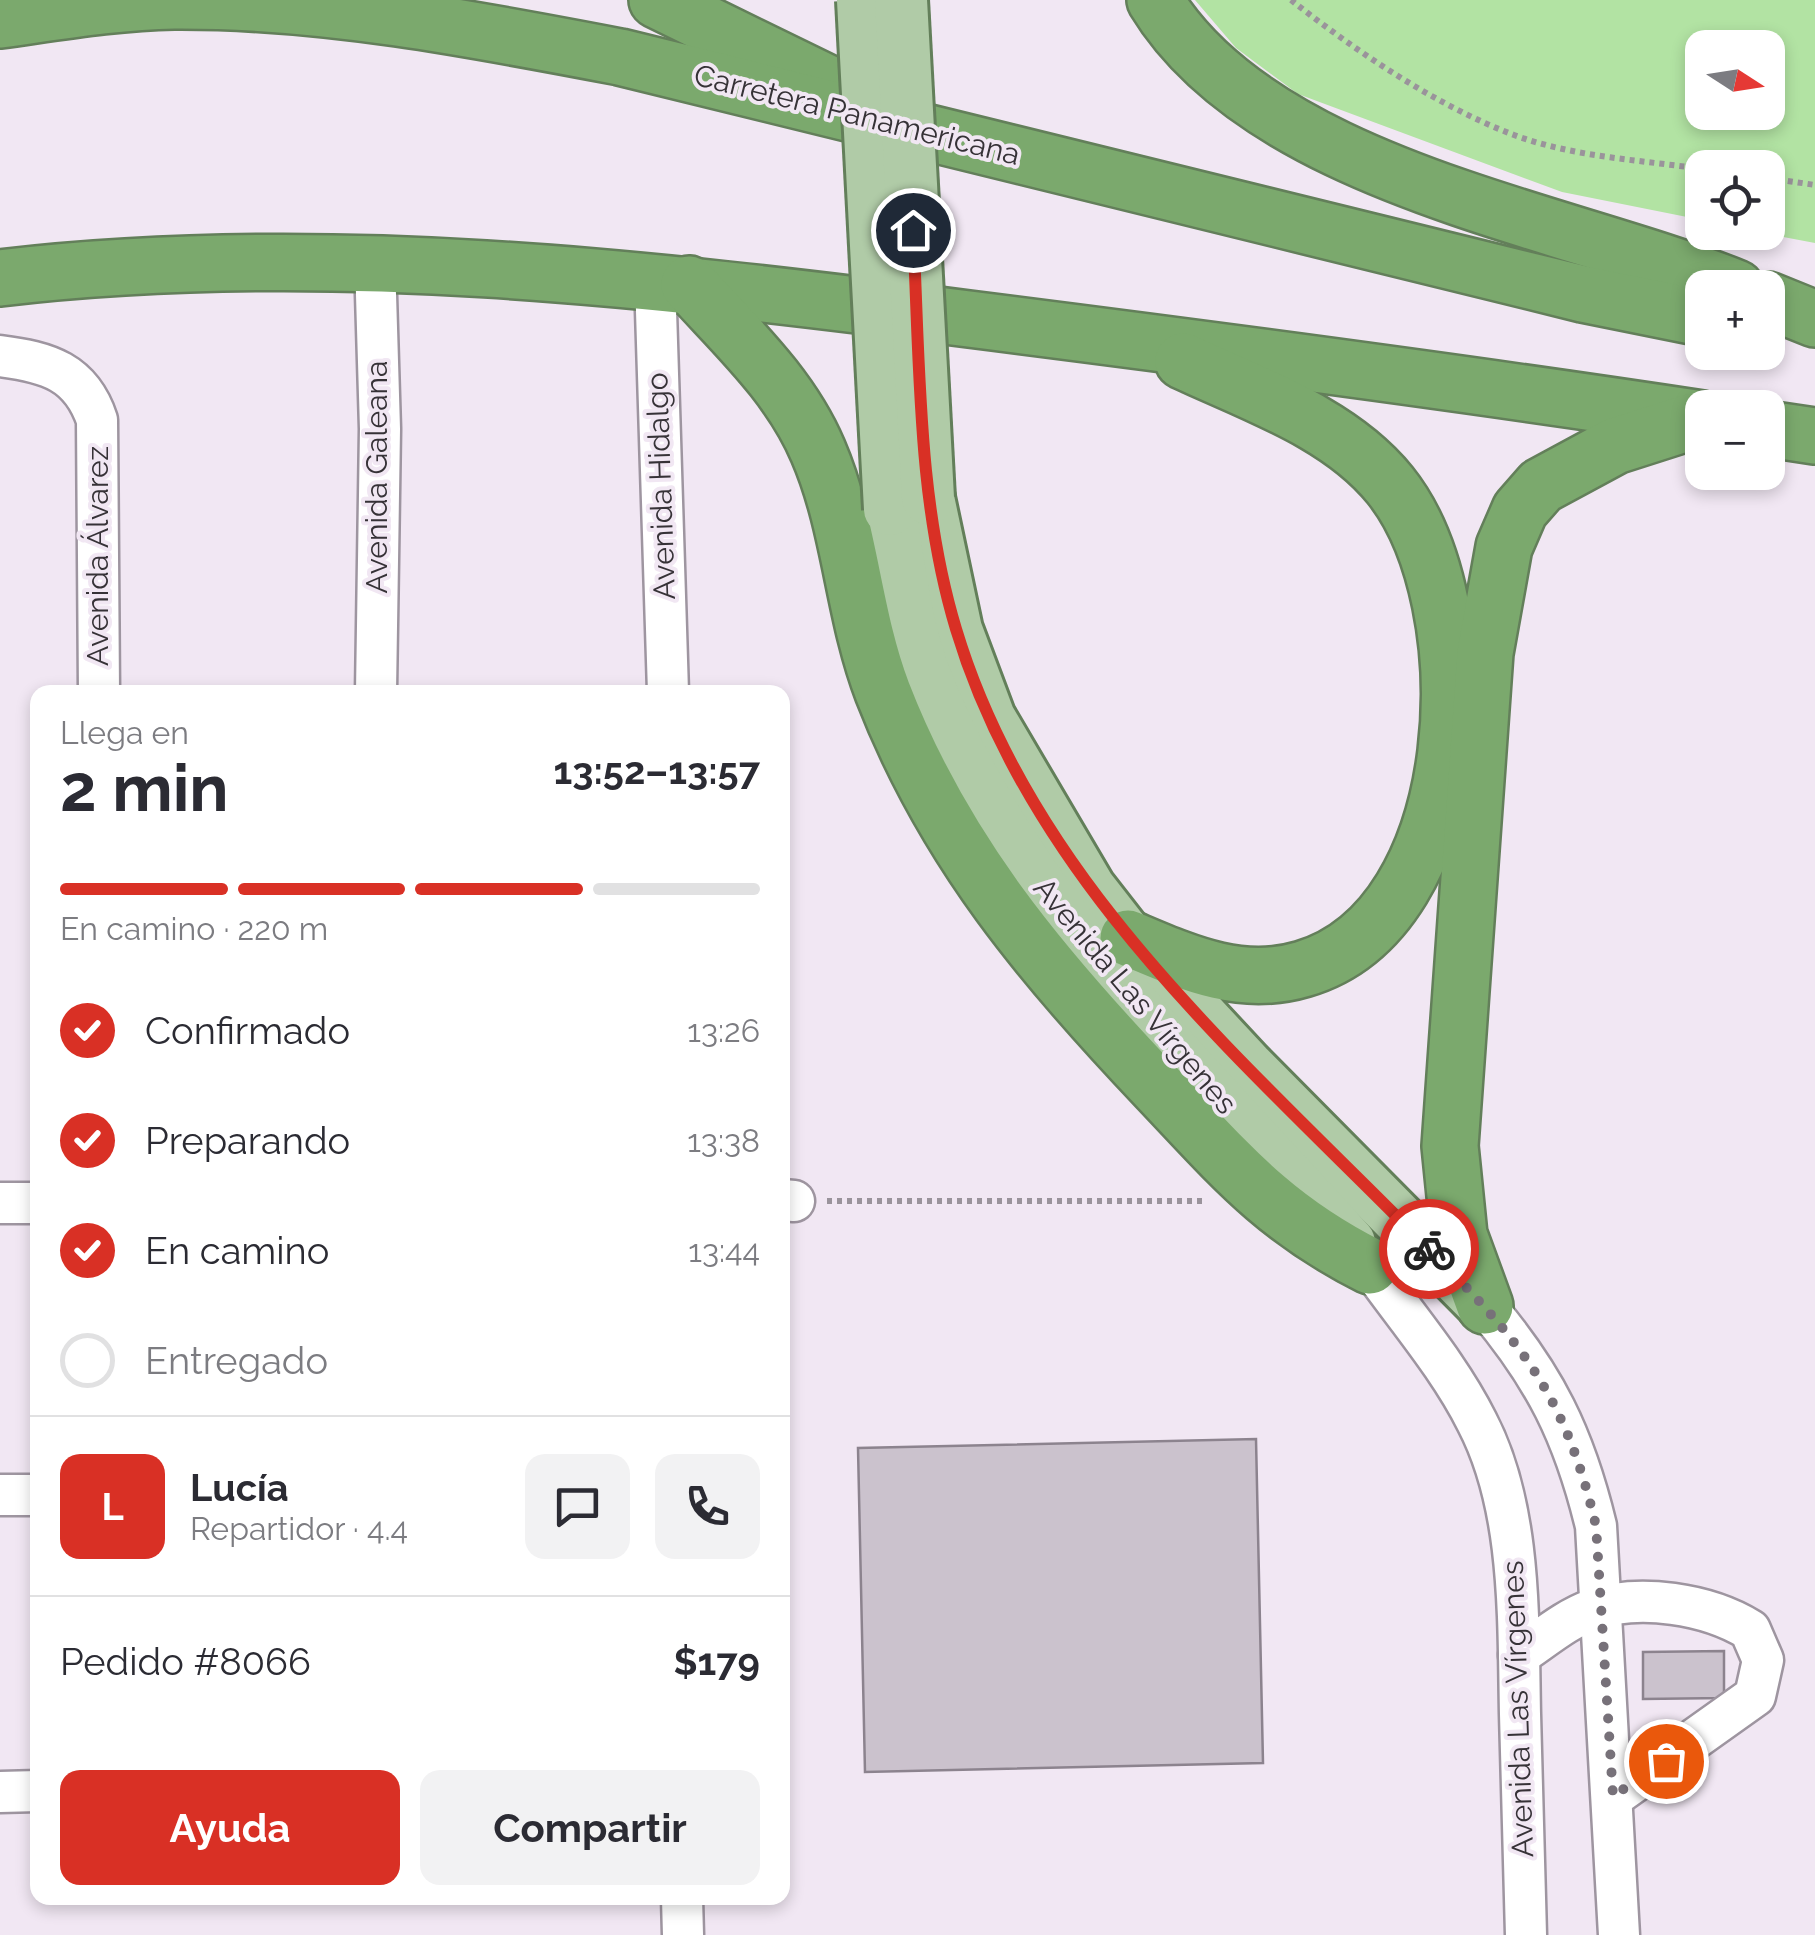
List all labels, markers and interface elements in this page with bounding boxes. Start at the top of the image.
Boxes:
north arrow [1685,30,1785,130]
map controls [1685,30,1785,490]
street label: Carretera Panamericana [691,57,1024,172]
button: locate [1685,150,1785,250]
pin [871,188,956,273]
icon: home [886,203,941,258]
button: + [1685,270,1785,370]
street label: Avenida Galeana [359,361,394,593]
street label: Avenida Hidalgo [639,372,682,600]
button: − [1685,390,1785,490]
street label: Avenida Álvarez [80,446,115,666]
text: Llega en [60,714,189,751]
text: 13:52–13:57 [554,748,760,793]
text: 2 min [60,750,229,826]
street label: Avenida Las Vírgenes [1027,871,1244,1121]
text: En camino · 220 m [60,910,328,947]
icon: check [60,1003,115,1058]
text: Confirmado [145,1008,350,1053]
text: 13:26 [687,1012,760,1049]
icon: check [60,1113,115,1168]
text: Preparando [145,1118,350,1163]
text: 13:38 [687,1122,760,1159]
courier [1379,1199,1479,1299]
icon: bike [1402,1222,1457,1277]
icon: check [60,1223,115,1278]
text: En camino [145,1228,329,1273]
text: 13:44 [688,1232,760,1269]
text: Entregado [145,1338,328,1383]
button: chat [525,1454,630,1559]
button: phone [655,1454,760,1559]
text: Lucía [190,1465,289,1510]
text: L [101,1484,124,1529]
text: Repartidor · 4.4 [190,1510,408,1547]
street label: Avenida Las Vírgenes [1495,1560,1540,1858]
text: Pedido #8066 [60,1639,311,1684]
text: $179 [673,1639,760,1684]
pin [1624,1719,1709,1804]
icon: bag [1639,1734,1694,1789]
button: Ayuda [60,1770,400,1885]
button: Compartir [420,1770,760,1885]

